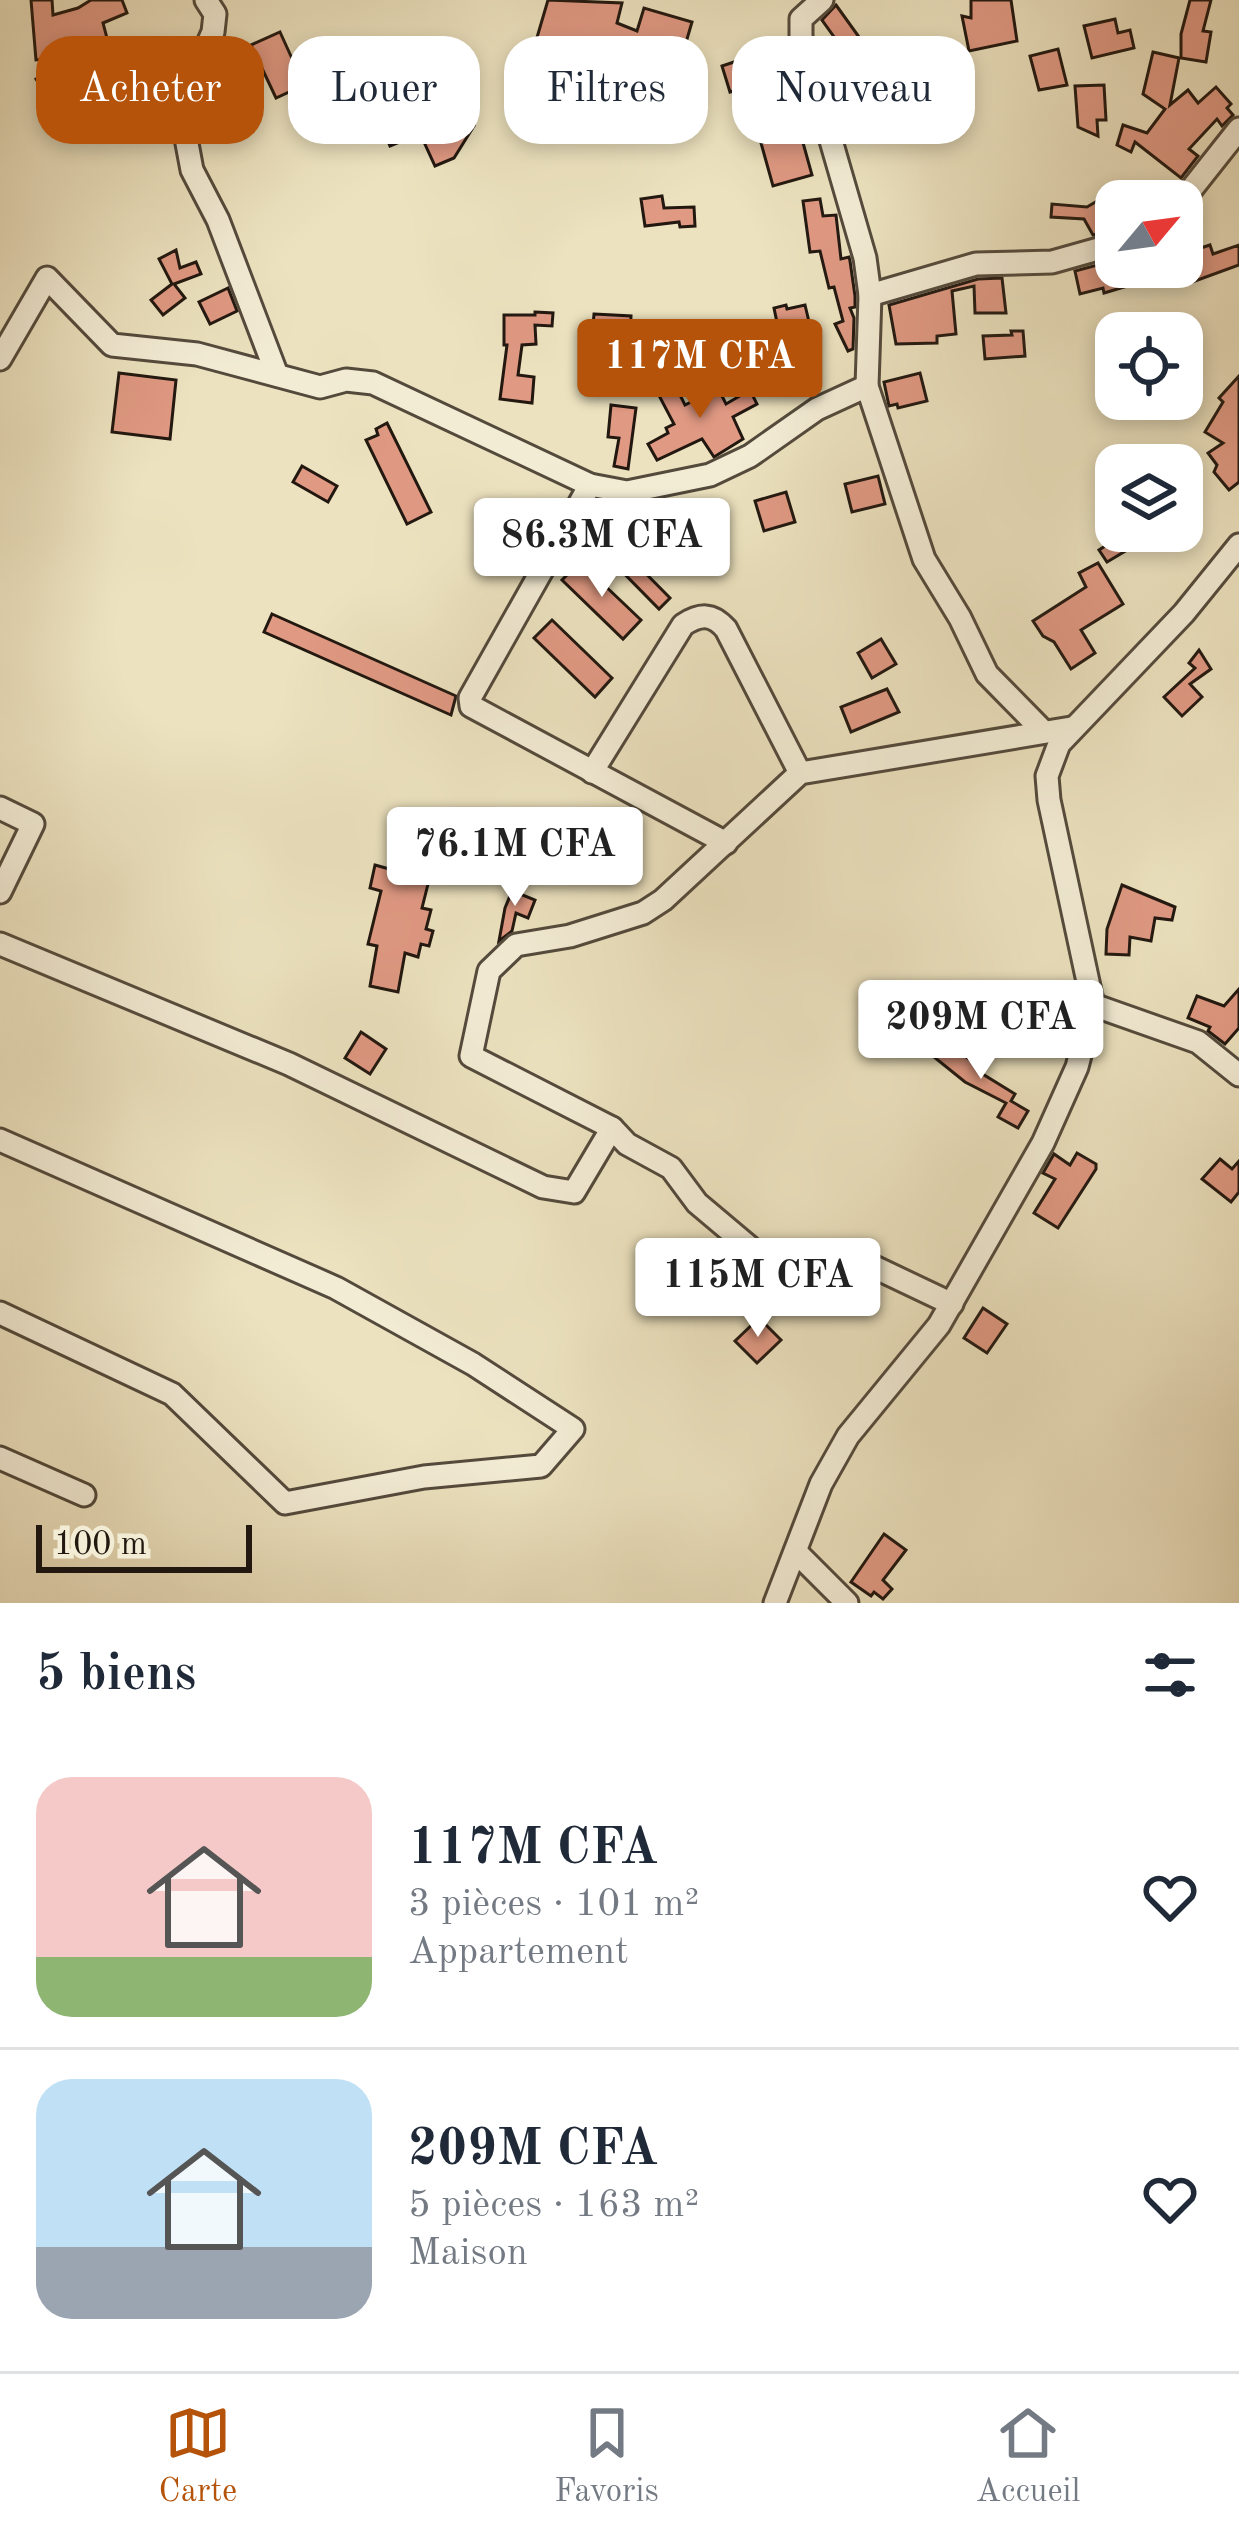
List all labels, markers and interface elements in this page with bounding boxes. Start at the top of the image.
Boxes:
chip: Acheter [36,36,264,144]
chip: Louer [288,36,480,144]
chip: Filtres [504,36,708,144]
chip: Nouveau [732,36,975,144]
north arrow [1095,180,1203,288]
map controls [1095,180,1203,552]
button: locate [1095,312,1203,420]
pin: 117M CFA [576,319,824,421]
text: 117M CFA [604,338,796,377]
button: layers [1095,444,1203,552]
pin: 86.3M CFA [465,498,739,600]
text: 86.3M CFA [501,517,703,556]
pin: 76.1M CFA [378,807,652,909]
text: 76.1M CFA [414,826,616,865]
pin: 209M CFA [857,980,1105,1082]
text: 209M CFA [885,999,1077,1038]
pin: 115M CFA [634,1238,882,1340]
text: 115M CFA [662,1257,854,1296]
scale bar [36,1519,252,1572]
text: 100 m [54,1529,147,1562]
icon: filters [1137,1642,1203,1708]
text: 5 biens [36,1650,196,1701]
text: 117M CFA [408,1824,658,1875]
icon: home [132,1825,276,1969]
icon: heart [1137,1864,1203,1930]
text: 3 pièces · 101 m² [408,1885,699,1924]
text: Appartement [408,1933,629,1972]
text: 209M CFA [408,2125,658,2176]
icon: home [132,2127,276,2271]
icon: heart [1137,2166,1203,2232]
text: 5 pièces · 163 m² [408,2186,699,2225]
text: Maison [408,2234,528,2273]
tab: Carte [159,2400,237,2513]
tab: Favoris [554,2400,659,2513]
tab: Accueil [976,2400,1080,2513]

